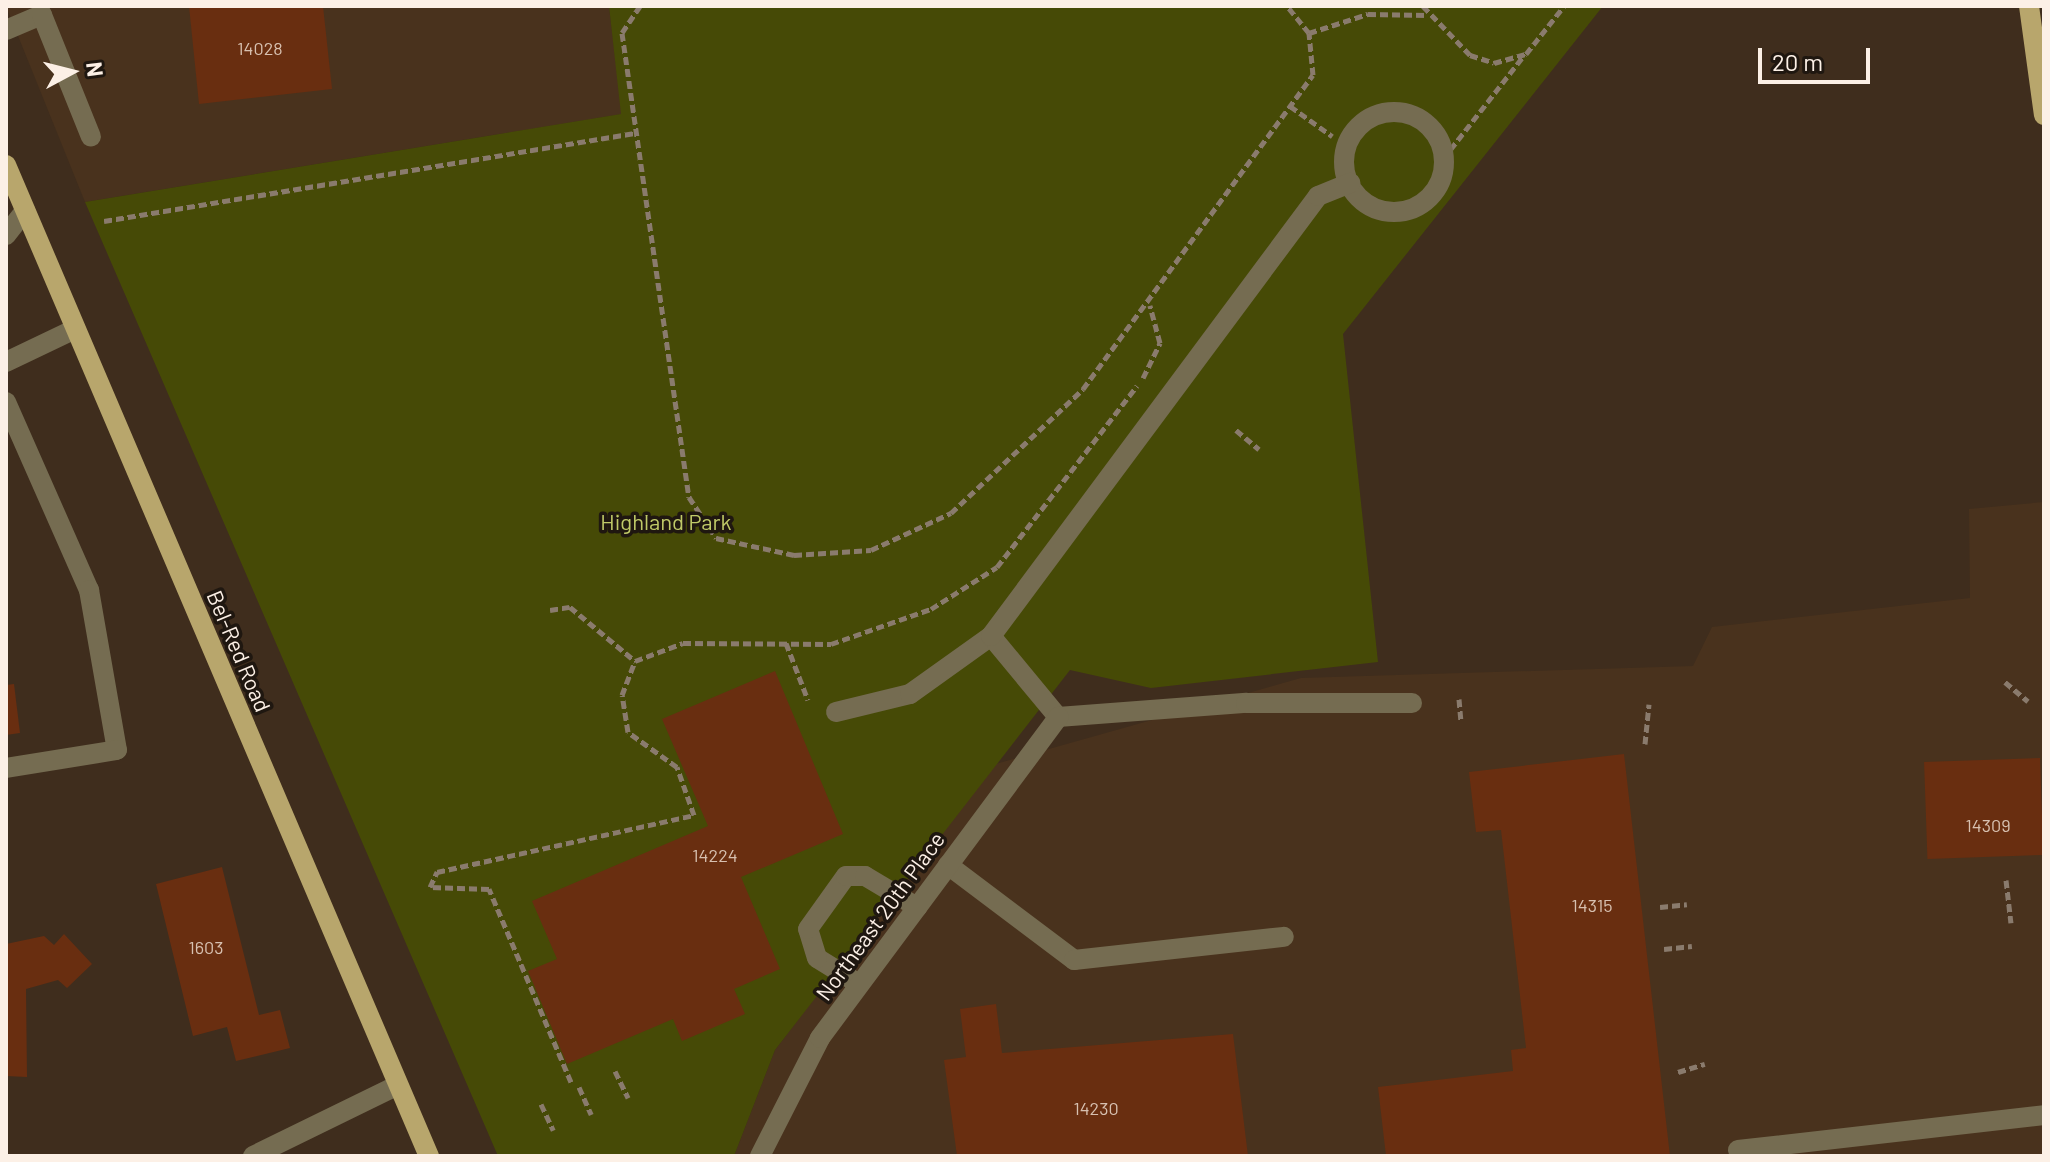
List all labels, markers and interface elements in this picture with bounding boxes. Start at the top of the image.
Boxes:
north arrow [32,32,112,112]
scale bar [1762,32,1874,82]
house number: 14028 [237,37,283,59]
text: 20 m [1772,47,1823,76]
text: N [82,60,110,78]
park label: Highland Park [600,509,732,535]
street label: Bel-Red Road [202,586,276,716]
house number: 14309 [1965,814,2011,836]
street label: Northeast 20th Place [810,827,950,1005]
house number: 14224 [692,844,738,866]
house number: 14315 [1572,894,1612,916]
house number: 1603 [188,936,224,958]
house number: 14230 [1073,1097,1119,1119]

